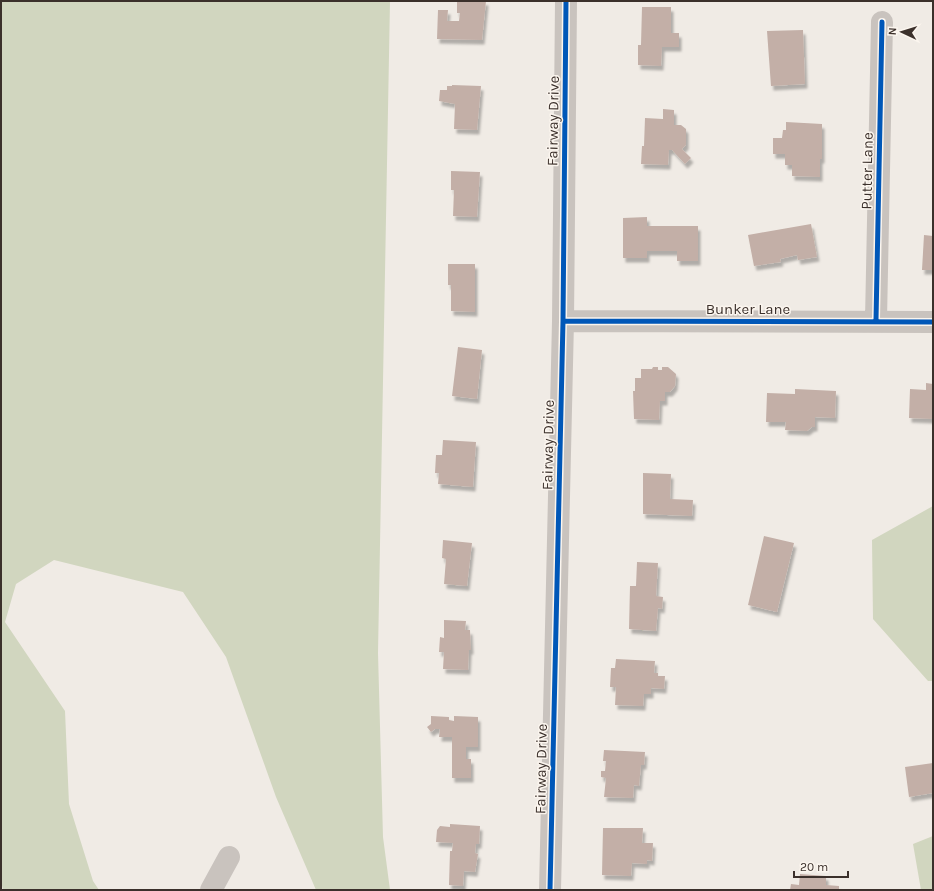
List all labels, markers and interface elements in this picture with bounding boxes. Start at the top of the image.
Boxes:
north arrow [882,12,922,52]
text: N [886,27,899,36]
street label: Fairway Drive [543,76,563,166]
street label: Putter Lane [857,132,877,210]
street label: Bunker Lane [706,300,790,318]
street label: Fairway Drive [538,400,558,490]
street label: Fairway Drive [531,724,551,814]
scale bar [794,853,848,879]
text: 20 m [800,860,828,874]

